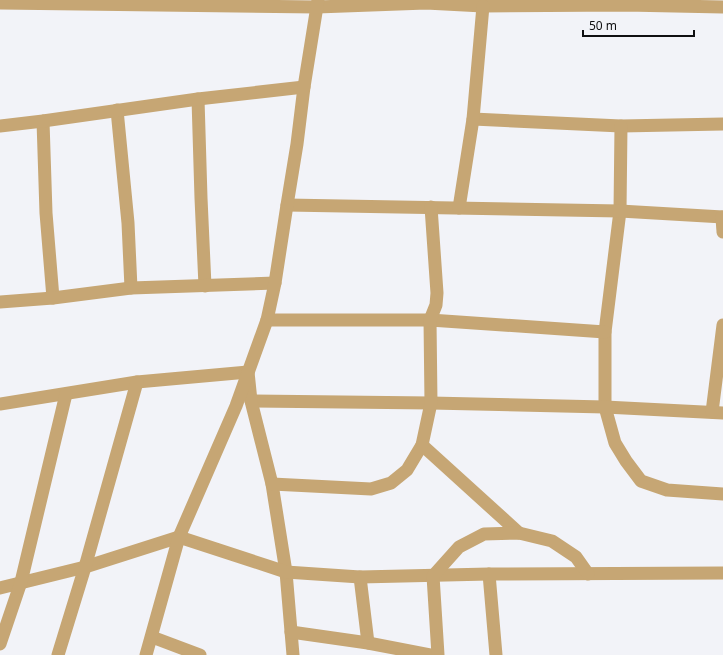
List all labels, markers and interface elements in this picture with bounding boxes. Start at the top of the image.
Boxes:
scale bar [583,12,694,38]
text: 50 m [589,17,617,34]

